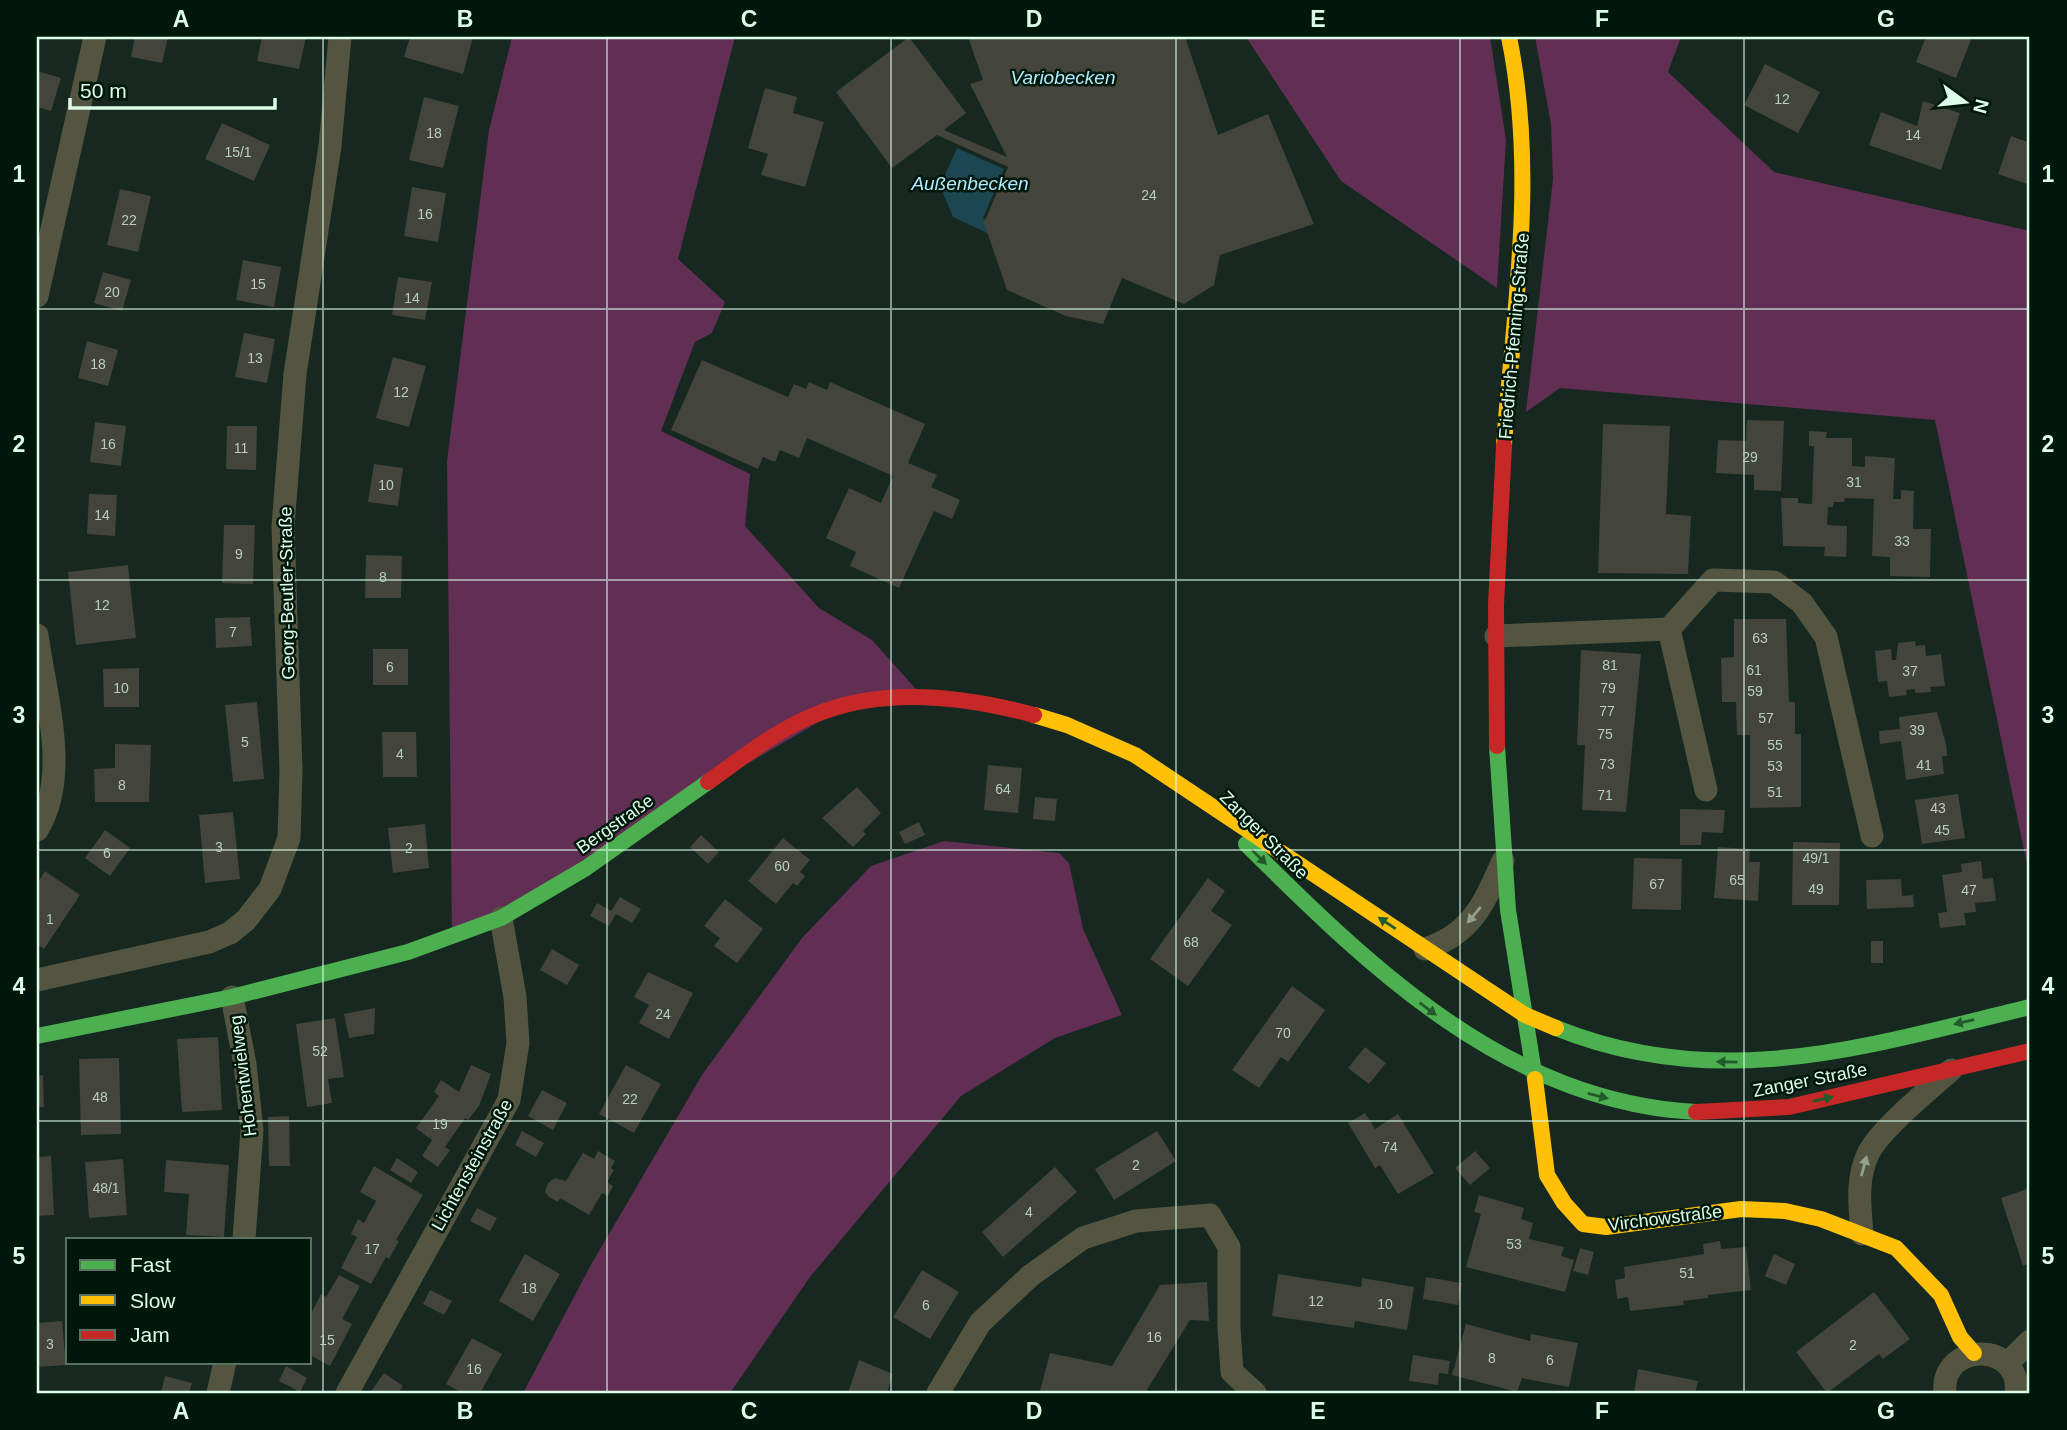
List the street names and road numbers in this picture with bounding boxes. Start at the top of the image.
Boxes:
street label: Friedrich-Pfenning-Straße [1495,232,1533,440]
street label: Georg-Beutler-Straße [275,506,299,680]
street label: Zanger Straße [1216,787,1312,883]
street label: Bergstraße [573,790,657,858]
street label: Hohentwielweg [226,1014,260,1138]
street label: Zanger Straße [1751,1059,1869,1101]
street label: Lichtensteinstraße [428,1096,516,1234]
street label: Virchowstraße [1607,1201,1723,1235]

